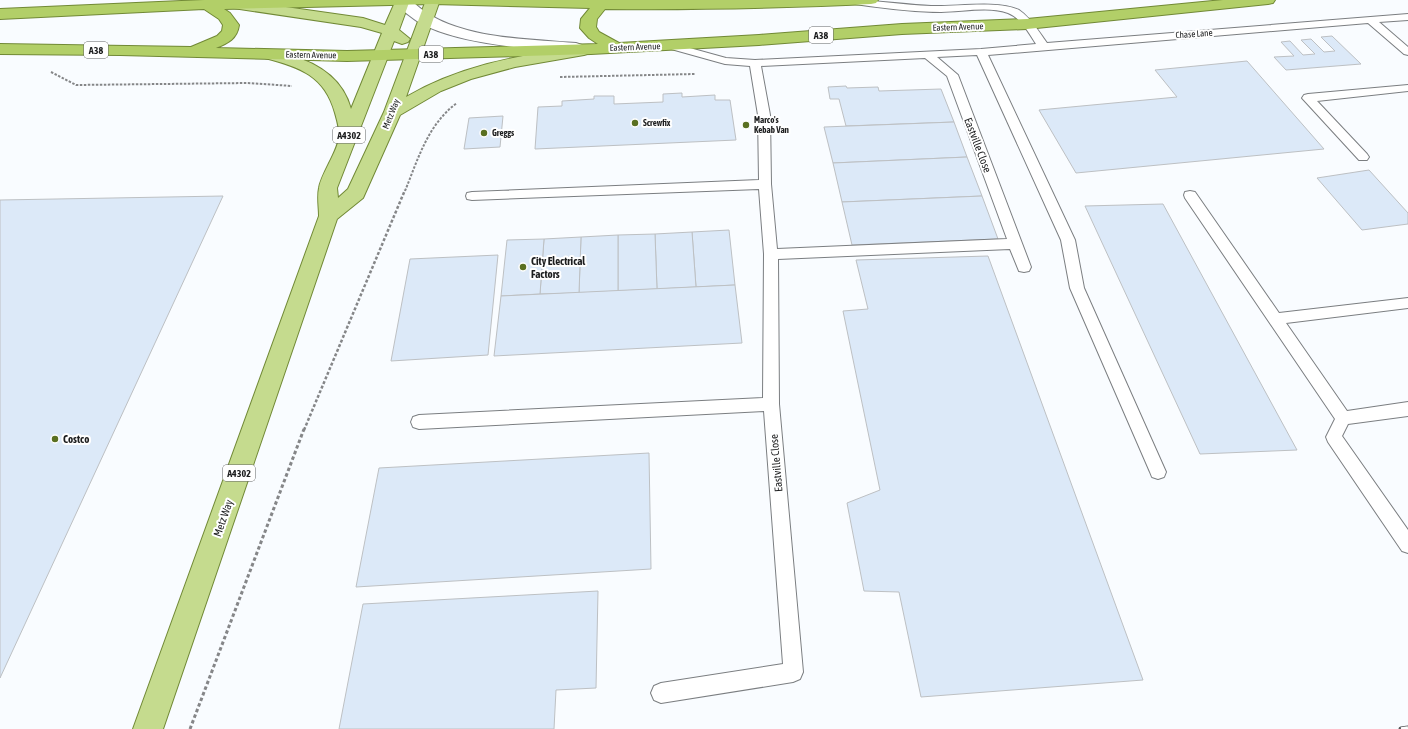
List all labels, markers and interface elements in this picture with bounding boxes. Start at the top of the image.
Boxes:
street label: Eastern Avenue [932,21,984,33]
road number: A38 [809,27,833,43]
street label: Chase Lane [1175,28,1213,40]
street label: Eastern Avenue [609,41,661,53]
road number: A38 [84,42,108,58]
road number: A38 [419,46,443,62]
street label: Eastern Avenue [285,50,337,60]
street label: Metz Way [380,97,402,130]
place label: Marco's Kebab Van [754,115,790,135]
street label: Eastville Close [962,116,994,174]
marker: Screwfix [630,118,640,128]
place label: Screwfix [643,118,671,128]
marker: Marco's Kebab Van [741,120,751,130]
road number: A4302 [333,127,365,143]
marker: Greggs [479,128,489,138]
place label: Greggs [492,128,515,138]
place label: City Electrical Factors [531,255,586,280]
marker: City Electrical Factors [518,262,528,272]
place label: Costco [63,433,89,445]
marker: Costco [50,434,60,444]
street label: Eastville Close [767,434,785,492]
road number: A4302 [223,465,255,481]
street label: Metz Way [211,498,235,538]

